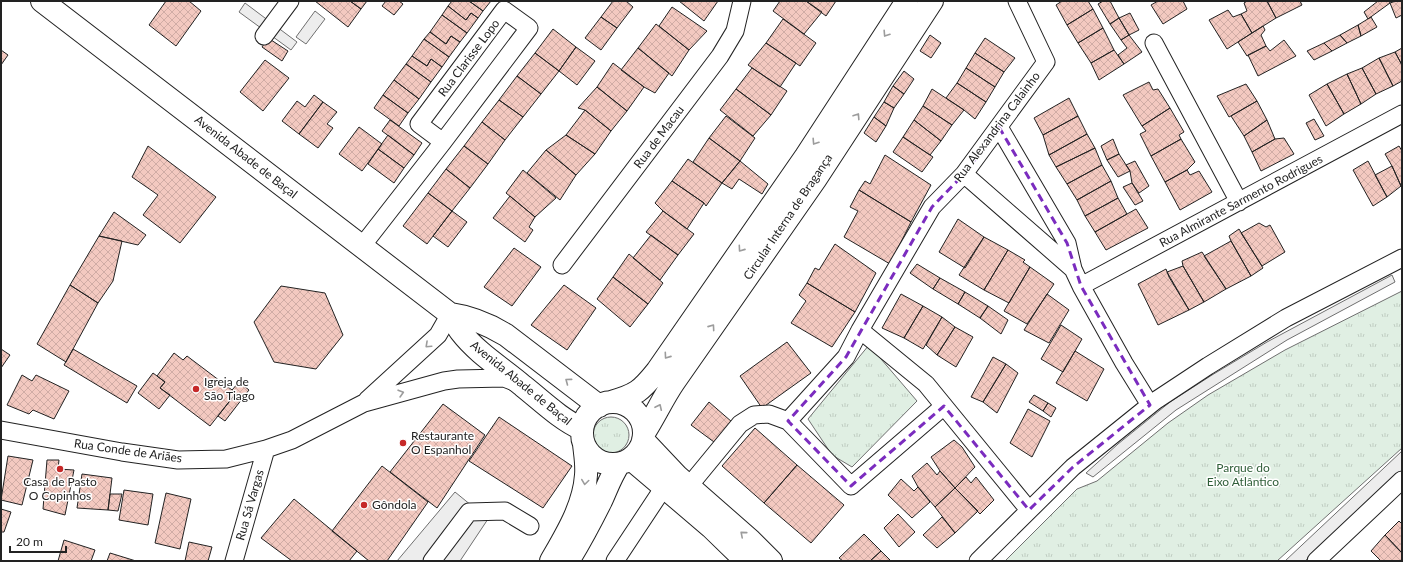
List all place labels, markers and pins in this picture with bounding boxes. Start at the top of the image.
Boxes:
place label: Igreja de São Tiago [204,374,255,403]
marker: Igreja de São Tiago [191,384,201,394]
place label: Restaurante O Espanhol [411,428,474,457]
marker: Restaurante O Espanhol [398,438,408,448]
marker: Casa de Pasto O Copinhos [55,464,65,474]
place label: Casa de Pasto O Copinhos [23,474,97,503]
place label: Gôndola [372,497,417,512]
marker: Gôndola [359,500,369,510]

